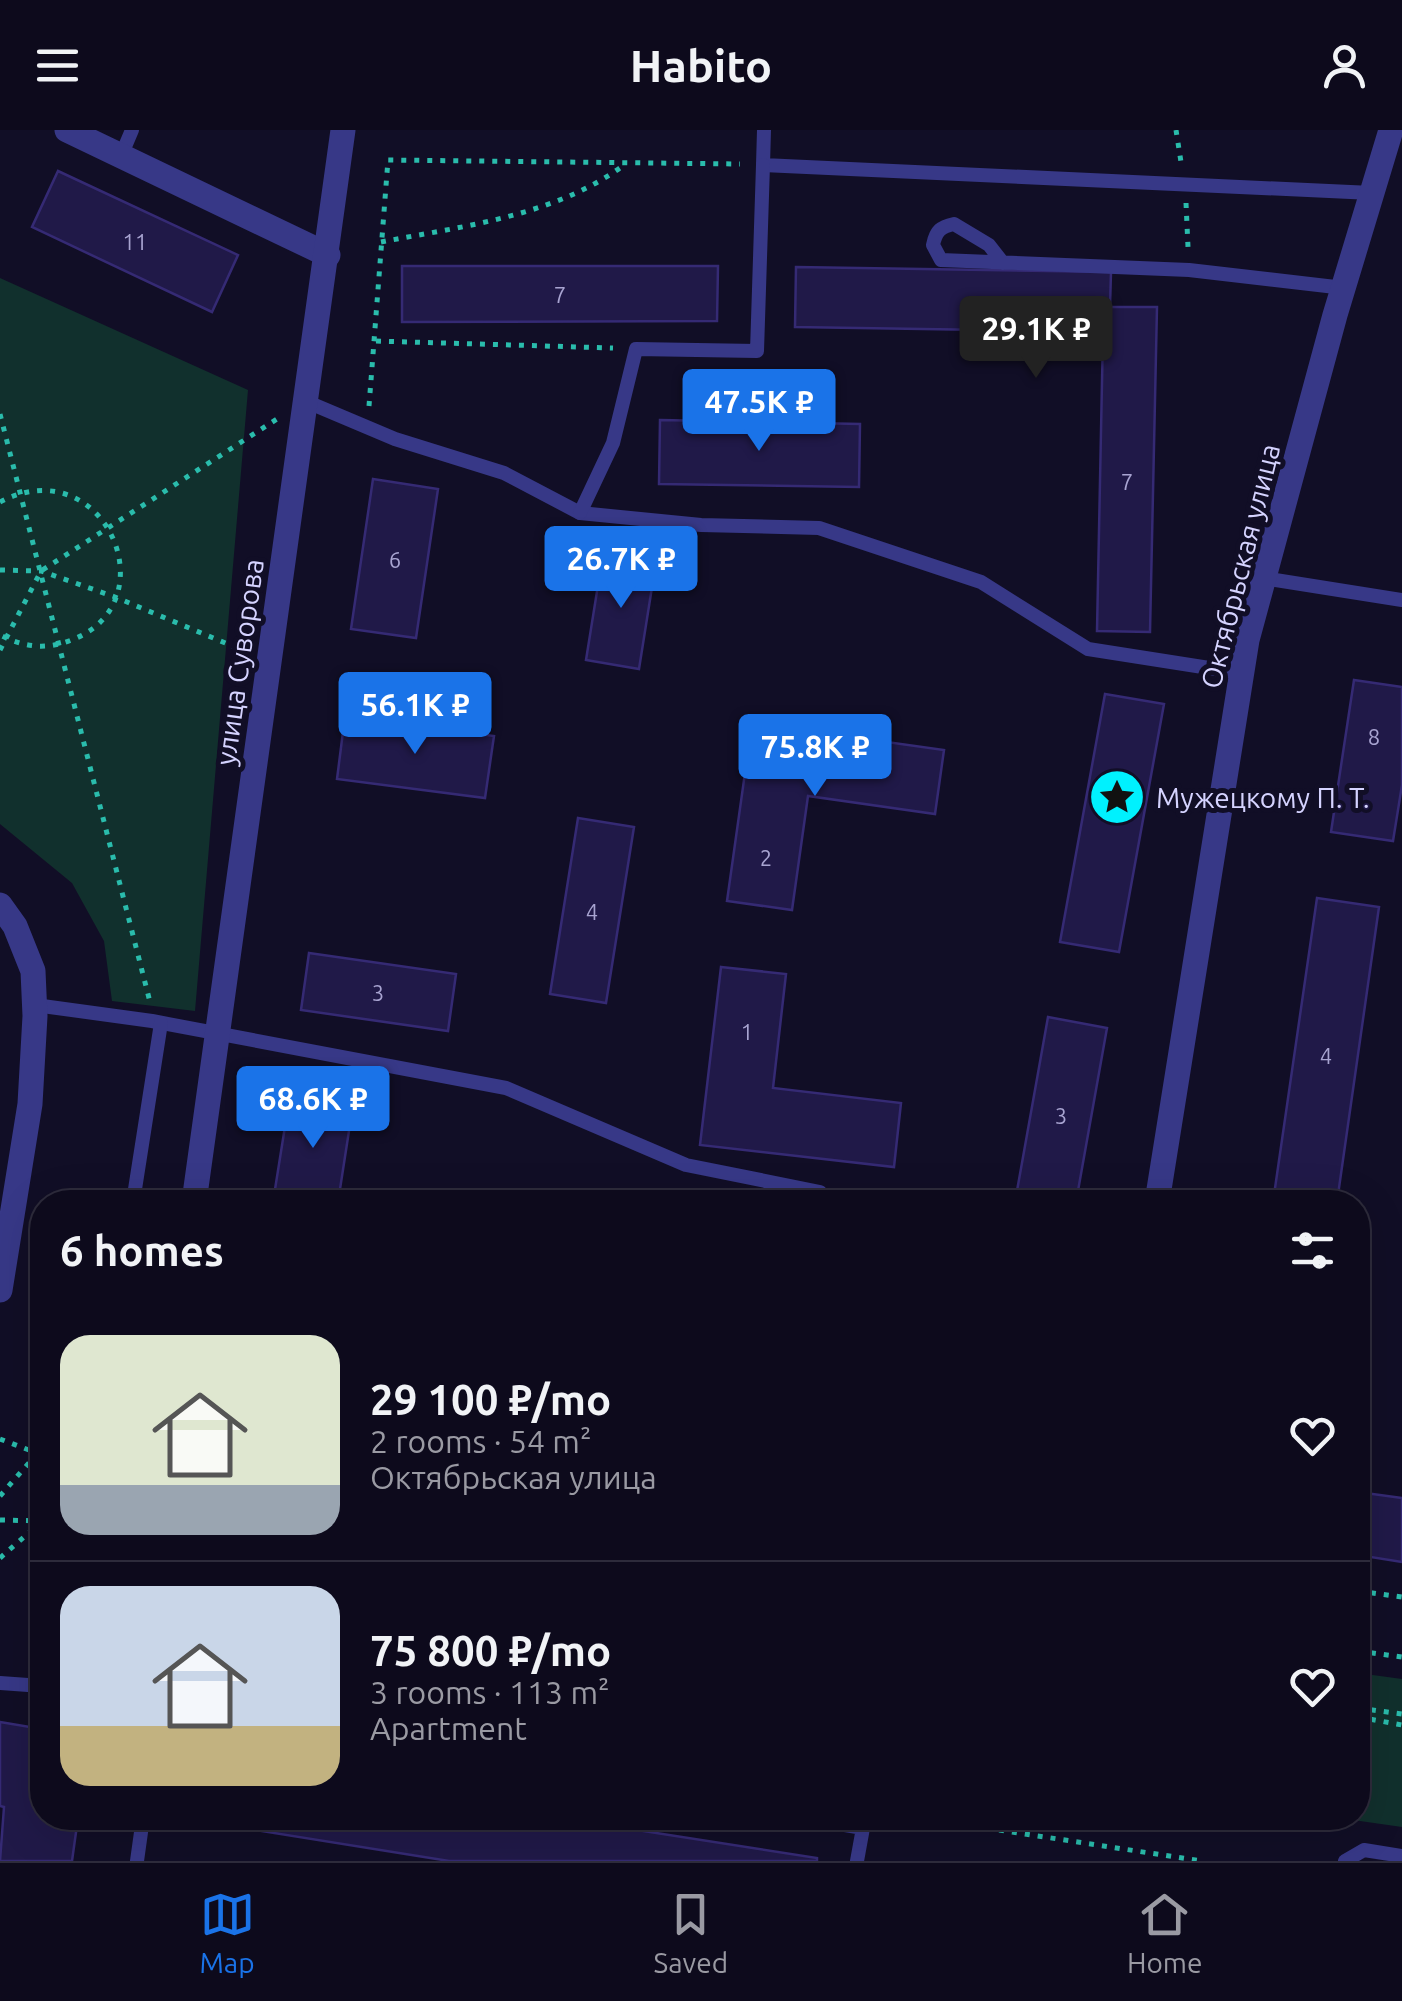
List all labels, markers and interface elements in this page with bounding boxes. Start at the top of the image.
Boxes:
icon: menu [30,38,85,93]
icon: person [1317,38,1372,93]
text: Habito [630,40,772,91]
house number: 11 [123,229,147,254]
house number: 7 [554,282,566,307]
pin: 29.1K ₽ [944,296,1128,381]
text: 29.1K ₽ [982,310,1090,346]
pin: 47.5K ₽ [667,369,851,454]
text: 47.5K ₽ [705,383,813,419]
street label: Октябрьская улица [1195,441,1285,691]
house number: 7 [1121,469,1133,494]
pin: 26.7K ₽ [529,526,713,611]
text: 26.7K ₽ [567,540,675,576]
house number: 6 [389,547,401,572]
street label: улица Суворова [209,557,269,767]
pin: 56.1K ₽ [323,672,507,757]
text: 56.1K ₽ [361,686,469,722]
pin: 75.8K ₽ [723,714,907,799]
house number: 8 [1368,724,1380,749]
text: 75.8K ₽ [761,728,869,764]
place icon: Мужецкому П. Т. [1087,767,1147,827]
place label: Мужецкому П. Т. [1156,782,1370,813]
house number: 2 [760,845,772,870]
house number: 4 [586,899,598,924]
house number: 3 [372,980,384,1005]
house number: 1 [741,1019,753,1044]
house number: 4 [1320,1043,1332,1068]
pin: 68.6K ₽ [221,1066,405,1151]
text: 68.6K ₽ [259,1080,367,1116]
house number: 3 [1055,1103,1067,1128]
icon: filters [1285,1223,1340,1278]
text: 6 homes [60,1227,224,1274]
icon: home [140,1375,260,1495]
text: 29 100 ₽/mo [370,1376,611,1423]
icon: heart [1285,1408,1340,1463]
text: 2 rooms · 54 m² [370,1423,591,1459]
text: Октябрьская улица [370,1459,657,1495]
icon: home [140,1626,260,1746]
text: 75 800 ₽/mo [370,1627,611,1674]
icon: heart [1285,1659,1340,1714]
text: 3 rooms · 113 m² [370,1674,610,1710]
text: Apartment [370,1710,527,1746]
tab: Map [199,1887,255,1978]
tab: Saved [654,1887,728,1978]
tab: Home [1127,1887,1203,1978]

